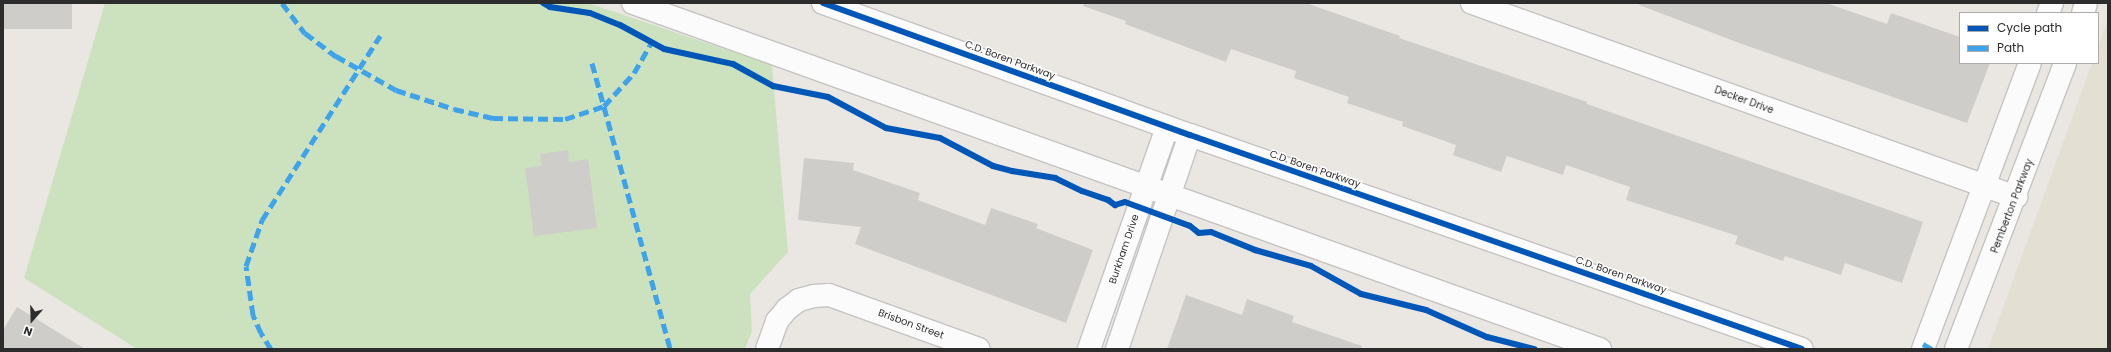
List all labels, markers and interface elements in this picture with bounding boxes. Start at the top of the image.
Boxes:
legend [1959,12,2099,64]
text: Cycle path [1997,19,2062,36]
street label: C.D. Boren Parkway [963,38,1057,82]
text: Path [1997,39,2024,56]
street label: Decker Drive [1713,84,1775,116]
street label: C.D. Boren Parkway [1268,148,1362,190]
street label: Pemberton Parkway [1988,157,2036,255]
street label: Burkham Drive [1107,213,1141,285]
street label: C.D. Boren Parkway [1574,254,1668,296]
north arrow [12,300,52,340]
street label: Brisbon Street [877,307,945,341]
text: N [21,322,35,340]

